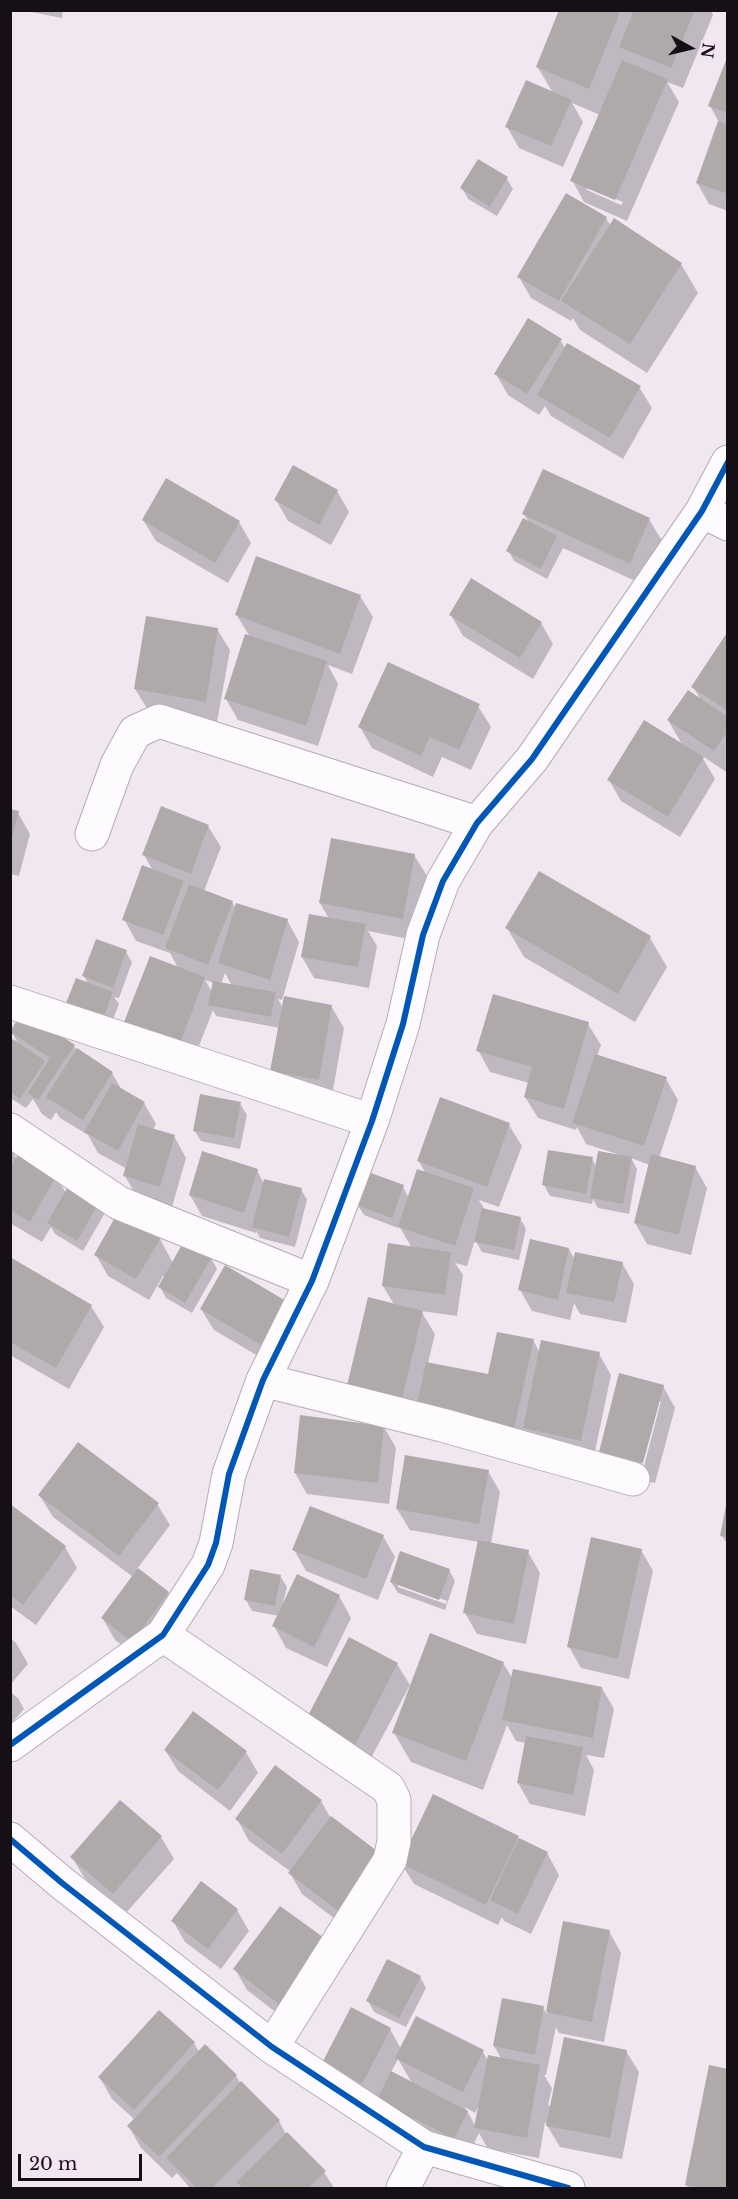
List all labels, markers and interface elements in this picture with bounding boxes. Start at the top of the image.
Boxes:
north arrow [660,18,720,78]
text: N [697,42,719,59]
scale bar [21,2142,146,2180]
text: 20 m [29,2153,77,2175]

